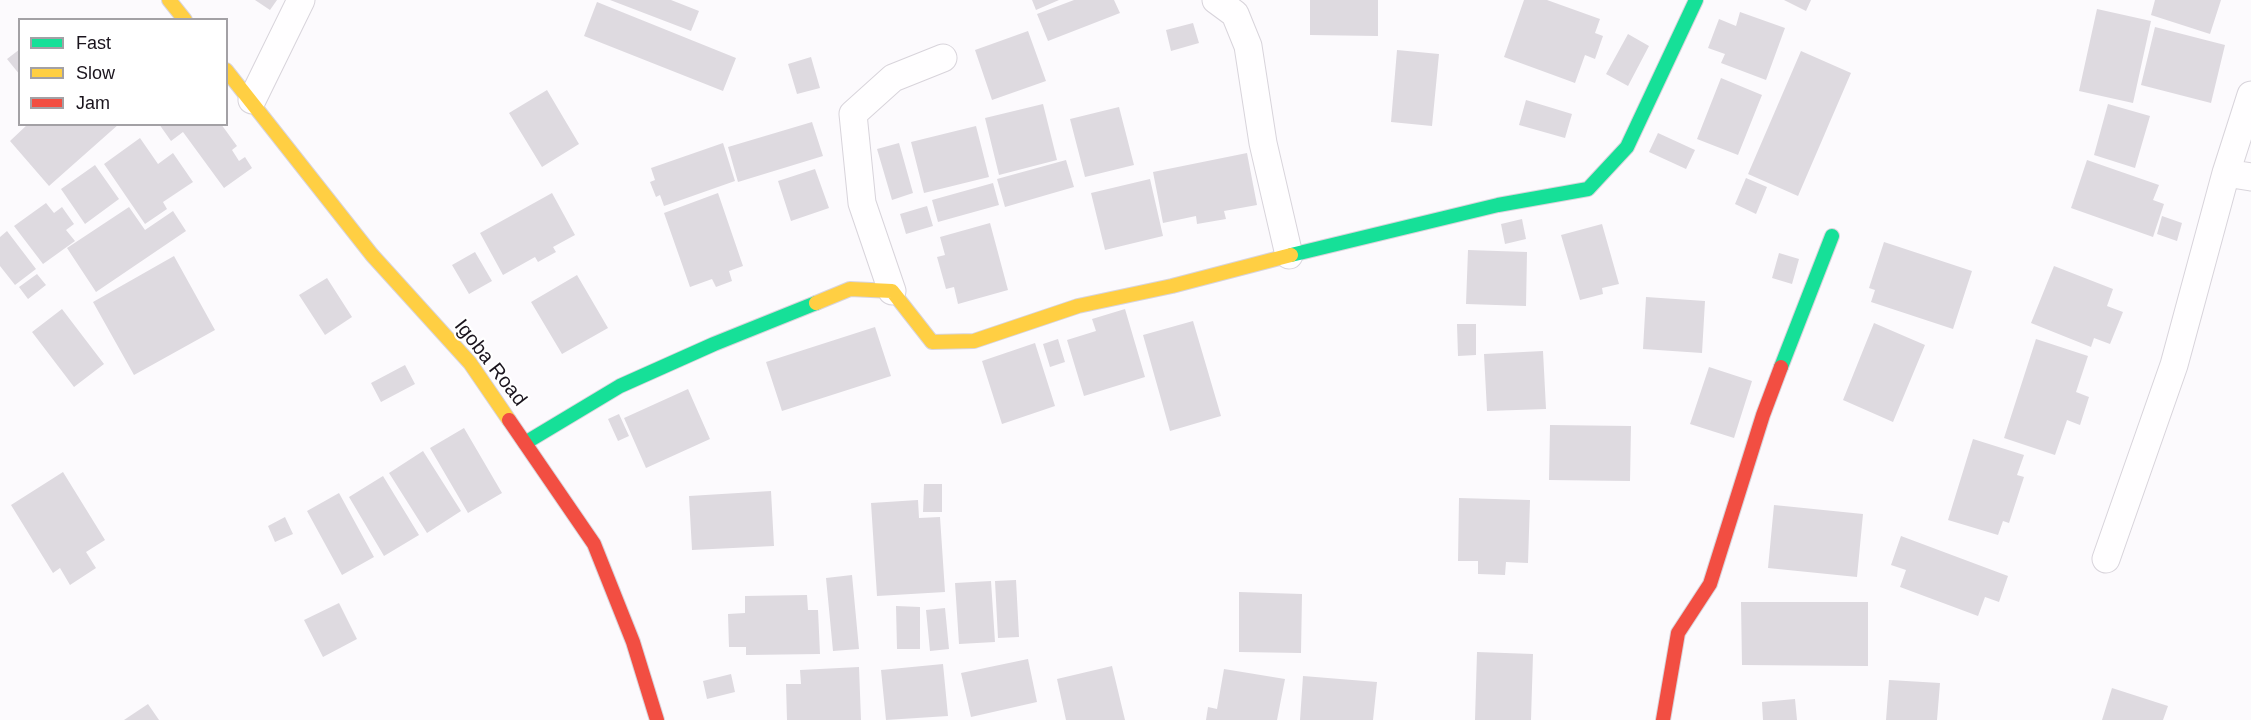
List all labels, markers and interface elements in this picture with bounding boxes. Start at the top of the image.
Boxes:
legend [18,18,228,126]
text: Fast [76,33,111,53]
text: Slow [76,63,115,83]
text: Jam [76,93,110,113]
street label: Igoba Road [449,315,531,411]

